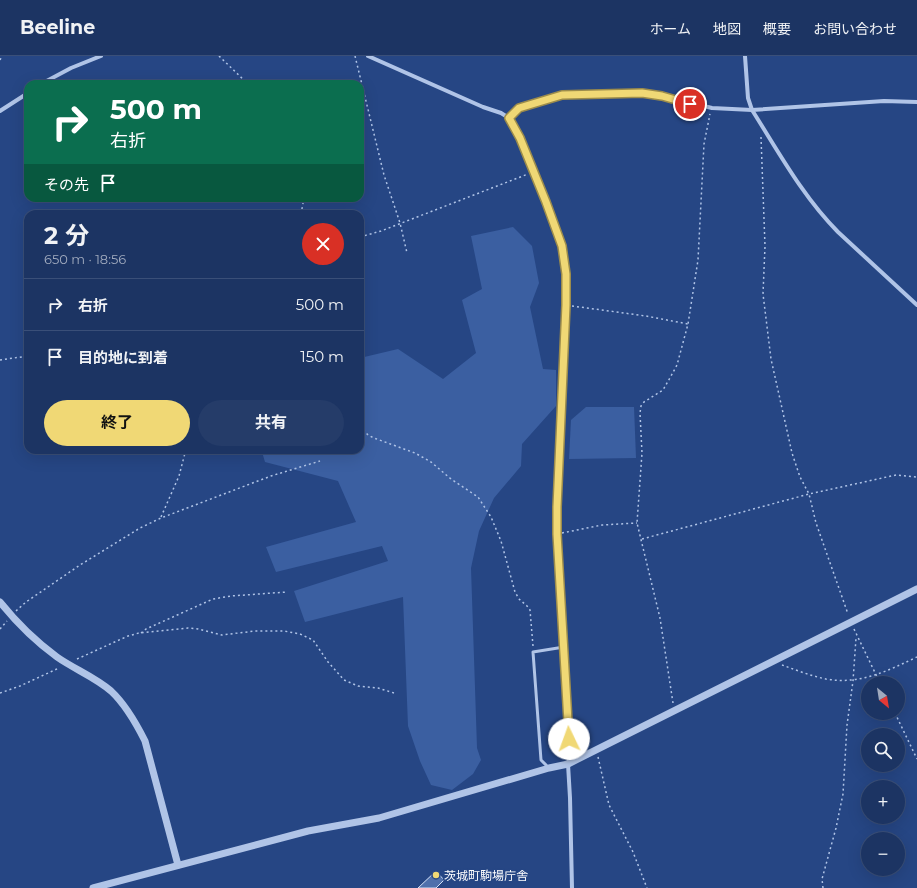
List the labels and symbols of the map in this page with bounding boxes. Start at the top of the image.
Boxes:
pin [673,87,707,121]
north arrow [861,676,905,720]
position arrow [548,718,590,760]
place label: 茨城町駒場庁舎 [444,868,528,883]
marker: 茨城町駒場庁舎 [431,870,441,880]

